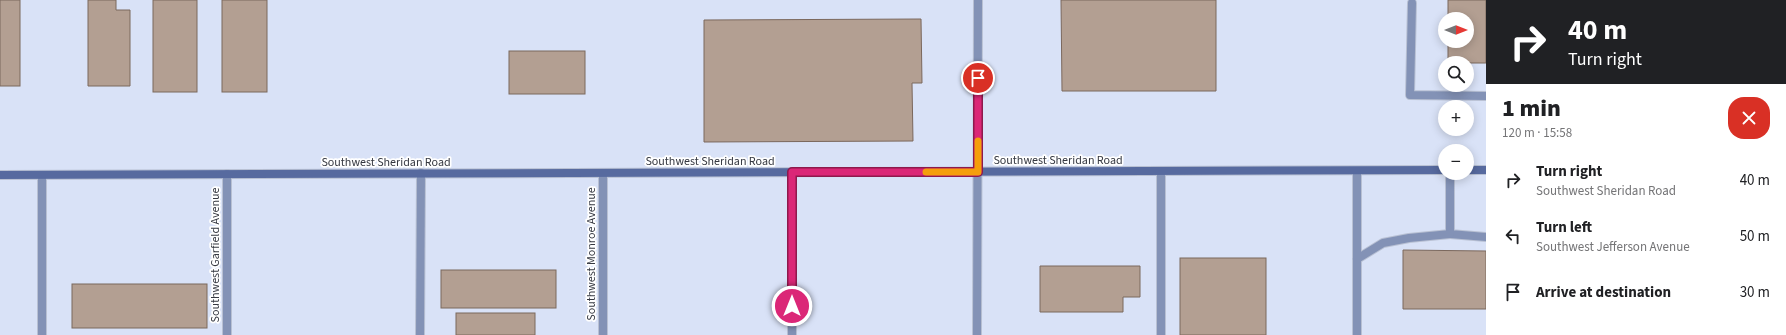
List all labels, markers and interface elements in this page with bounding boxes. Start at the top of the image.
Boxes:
text: 40 m [1568,10,1627,50]
north arrow [1438,12,1474,48]
map controls [1438,12,1474,180]
icon: right [1502,16,1554,68]
text: Turn right [1568,47,1642,72]
button: search [1438,56,1474,92]
pin [961,61,995,95]
icon: arrive [967,67,989,89]
text: 1 min [1502,91,1561,126]
button: close [1728,97,1770,139]
button: + [1438,100,1474,136]
text: 120 m · 15:58 [1502,124,1572,142]
button: − [1438,144,1474,180]
street label: Southwest Sheridan Road [993,152,1123,169]
street label: Southwest Sheridan Road [645,153,775,170]
street label: Southwest Sheridan Road [321,154,451,171]
text: Turn right [1536,161,1602,182]
icon: right [1502,169,1524,191]
text: 40 m [1740,170,1770,191]
text: Southwest Sheridan Road [1536,182,1676,200]
street label: Southwest Garfield Avenue [207,187,224,322]
street label: Southwest Monroe Avenue [583,187,600,321]
text: Turn left [1536,217,1592,238]
icon: left [1502,225,1524,247]
text: 50 m [1740,226,1770,247]
text: Southwest Jefferson Avenue [1536,238,1690,256]
icon: arrive [1502,281,1524,303]
text: Arrive at destination [1536,282,1671,303]
text: 30 m [1740,282,1770,303]
position arrow [771,285,813,327]

